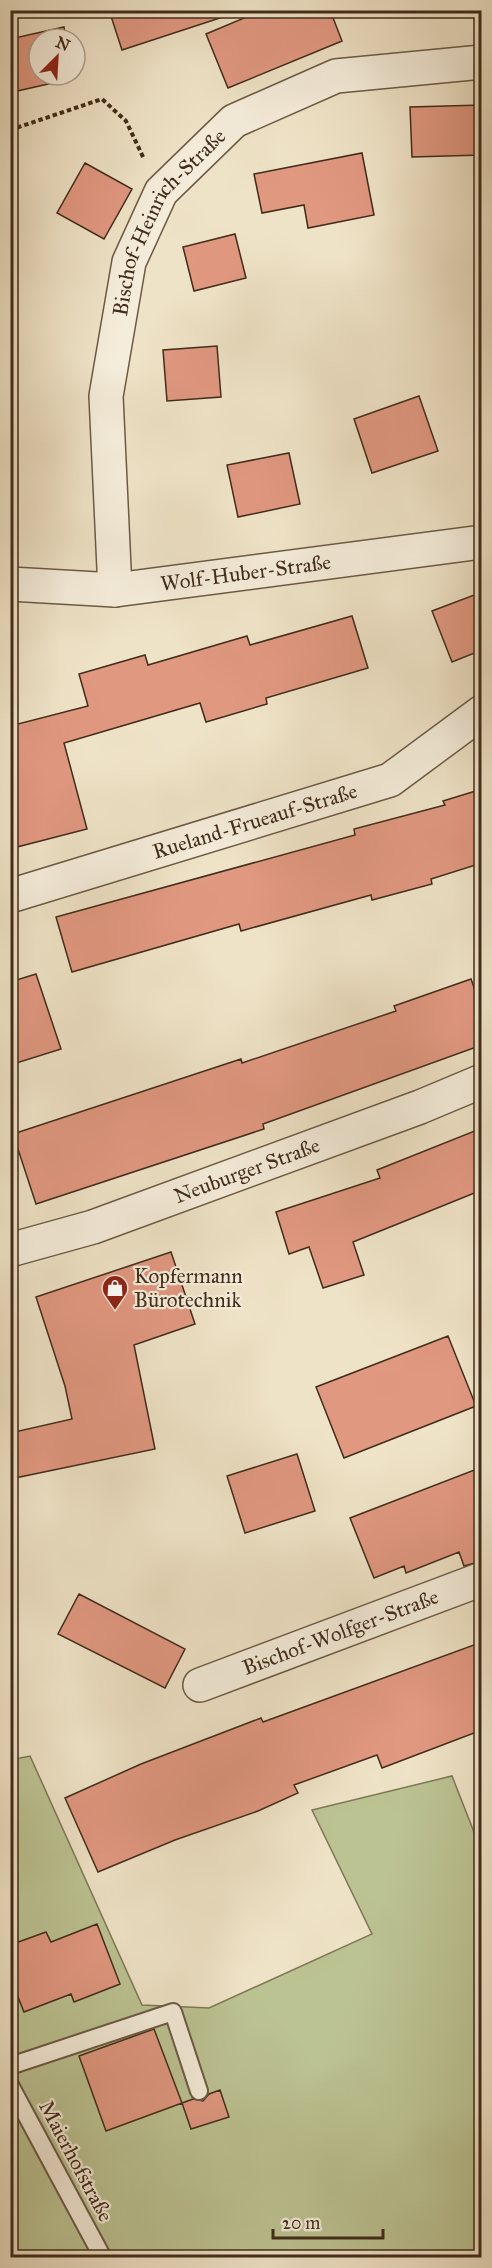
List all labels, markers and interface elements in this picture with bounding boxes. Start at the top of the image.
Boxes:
north arrow [27,27,87,87]
text: N [53,32,73,55]
street label: Bischof-Heinrich-Straße [107,123,231,318]
street label: Wolf-Huber-Straße [159,549,333,597]
street label: Rueland-Frueauf-Straße [149,778,361,865]
street label: Neuburger Straße [170,1132,324,1209]
place label: Kopfermann Bürotechnik [134,1263,243,1313]
shop icon: Kopfermann Bürotechnik [100,1273,130,1311]
street label: Bischof-Wolfger-Straße [239,1583,442,1681]
street label: Maierhofstraße [33,2096,119,2226]
scale bar [273,2202,382,2240]
text: 20 m [282,2212,320,2234]

